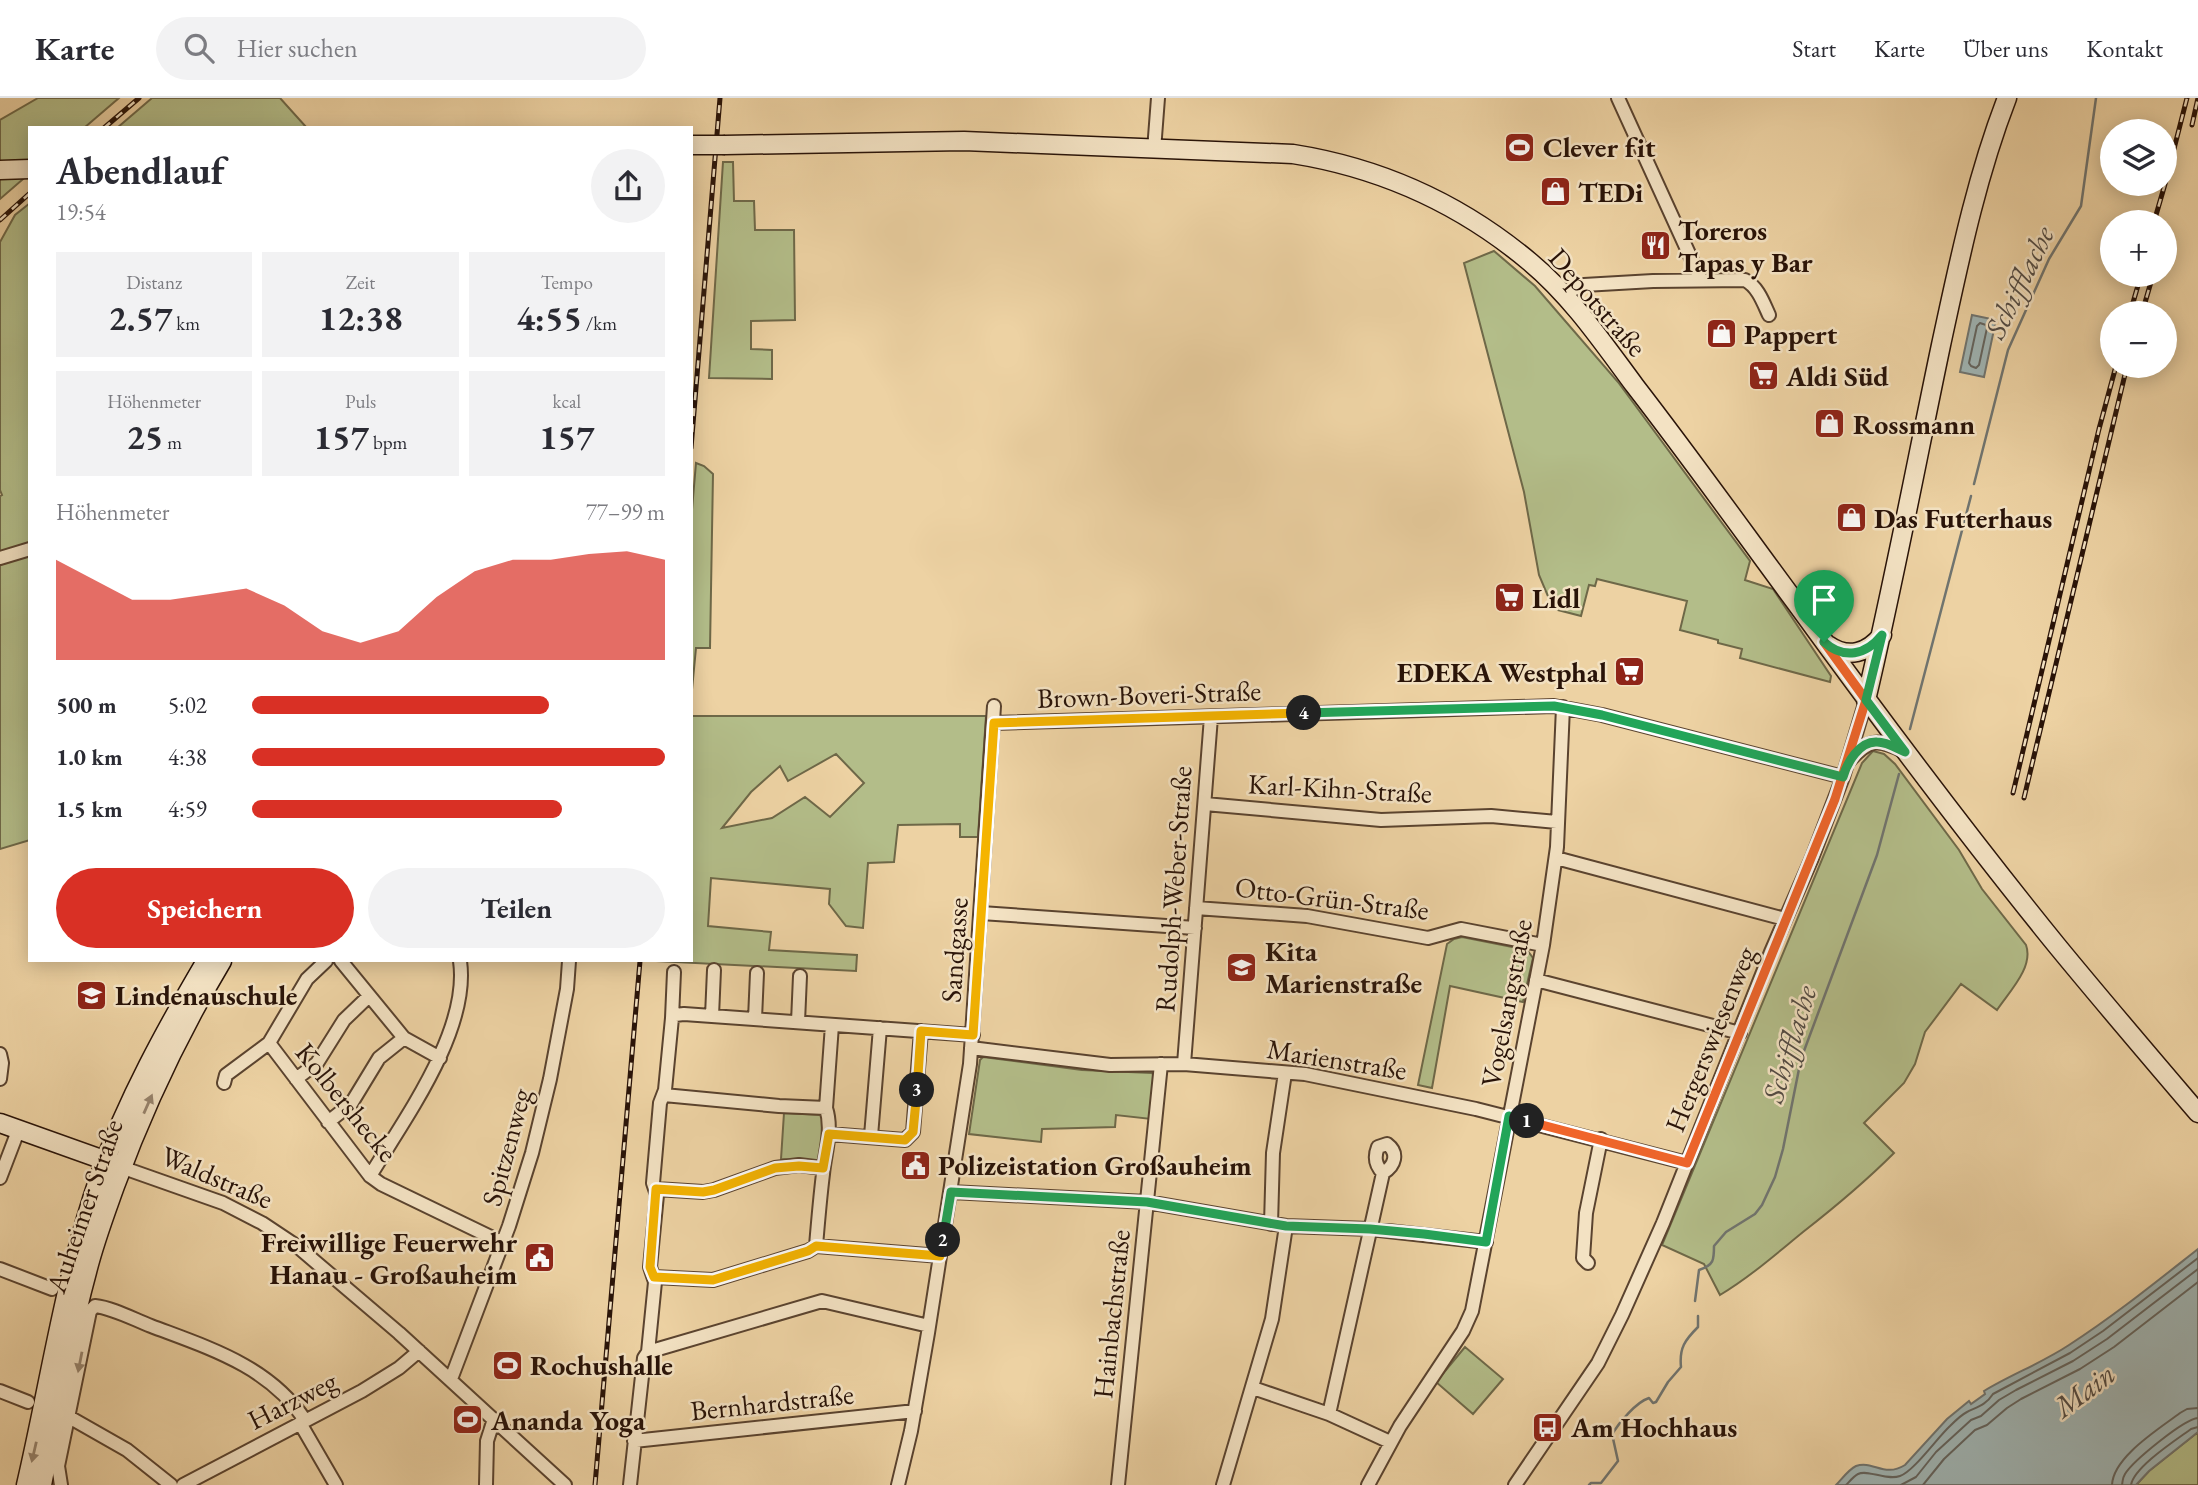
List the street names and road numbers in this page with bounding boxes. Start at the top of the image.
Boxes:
street label: Depotstraße [1541,240,1655,364]
street label: Brown-Boveri-Straße [1036,672,1262,716]
street label: Rudolph-Weber-Straße [1146,765,1200,1013]
street label: Karl-Kihn-Straße [1247,765,1433,811]
street label: Otto-Grün-Straße [1233,868,1431,928]
street label: Sandgasse [932,896,976,1004]
street label: Vogelsangstraße [1472,916,1540,1090]
street label: Hergerswiesenweg [1656,940,1764,1137]
street label: Marienstraße [1264,1030,1410,1088]
street label: Kolbershecke [288,1035,406,1169]
street label: Spitzenweg [473,1083,539,1210]
street label: Auheimer Straße [37,1114,131,1299]
street label: Waldstraße [156,1137,279,1217]
street label: Hainbachstraße [1084,1228,1138,1400]
street label: Harzweg [241,1362,343,1438]
street label: Bernhardstraße [689,1376,856,1428]

